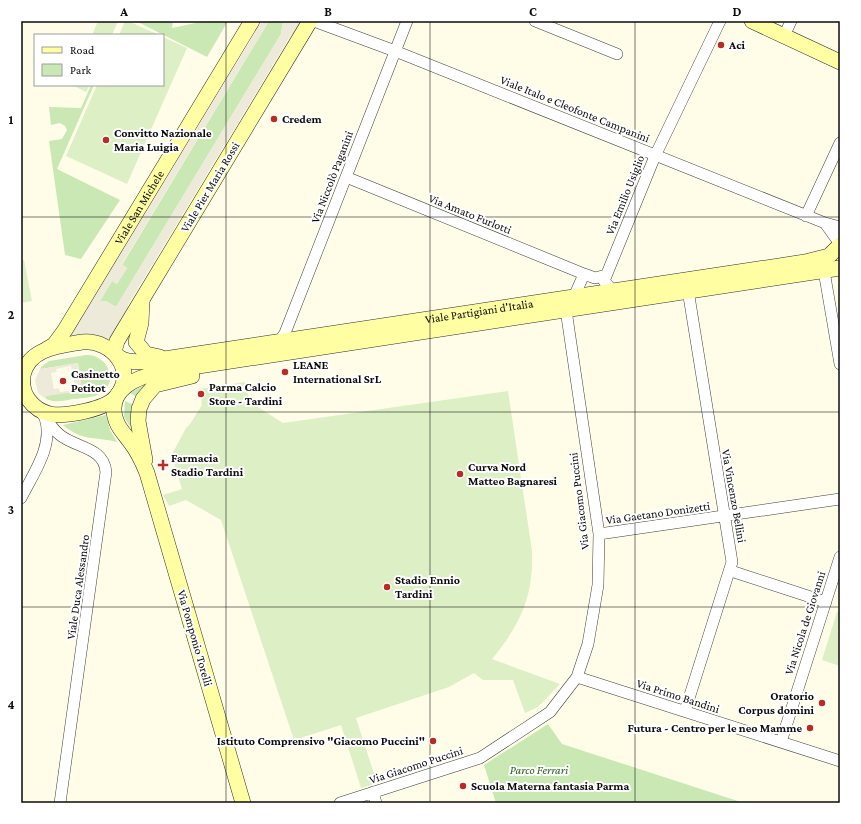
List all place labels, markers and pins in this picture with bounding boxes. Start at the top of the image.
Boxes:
place label: Aci [728,38,746,52]
marker: Aci [716,40,726,50]
place label: Credem [282,112,322,126]
marker: Credem [269,114,279,124]
place label: Convitto Nazionale Maria Luigia [114,126,212,154]
marker: Convitto Nazionale Maria Luigia [101,135,111,145]
place label: LEANE International SrL [293,358,382,386]
place label: Casinetto Petitot [71,367,120,395]
marker: LEANE International SrL [280,367,290,377]
marker: Casinetto Petitot [58,376,68,386]
place label: Parma Calcio Store - Tardini [209,380,283,408]
marker: Parma Calcio Store - Tardini [196,389,206,399]
place label: Farmacia Stadio Tardini [171,451,244,479]
marker: Farmacia Stadio Tardini [158,460,168,470]
place label: Curva Nord Matteo Bagnaresi [468,460,558,488]
marker: Curva Nord Matteo Bagnaresi [455,469,465,479]
place label: Stadio Ennio Tardini [395,573,460,601]
marker: Stadio Ennio Tardini [382,582,392,592]
place label: Oratorio Corpus domini [738,689,815,717]
marker: Oratorio Corpus domini [817,698,827,708]
place label: Futura - Centro per le neo Mamme [627,721,802,735]
marker: Futura - Centro per le neo Mamme [805,723,815,733]
place label: Istituto Comprensivo "Giacomo Puccini" [217,734,425,748]
marker: Istituto Comprensivo "Giacomo Puccini" [428,736,438,746]
place label: Scuola Materna fantasia Parma [471,779,630,793]
marker: Scuola Materna fantasia Parma [458,781,468,791]

